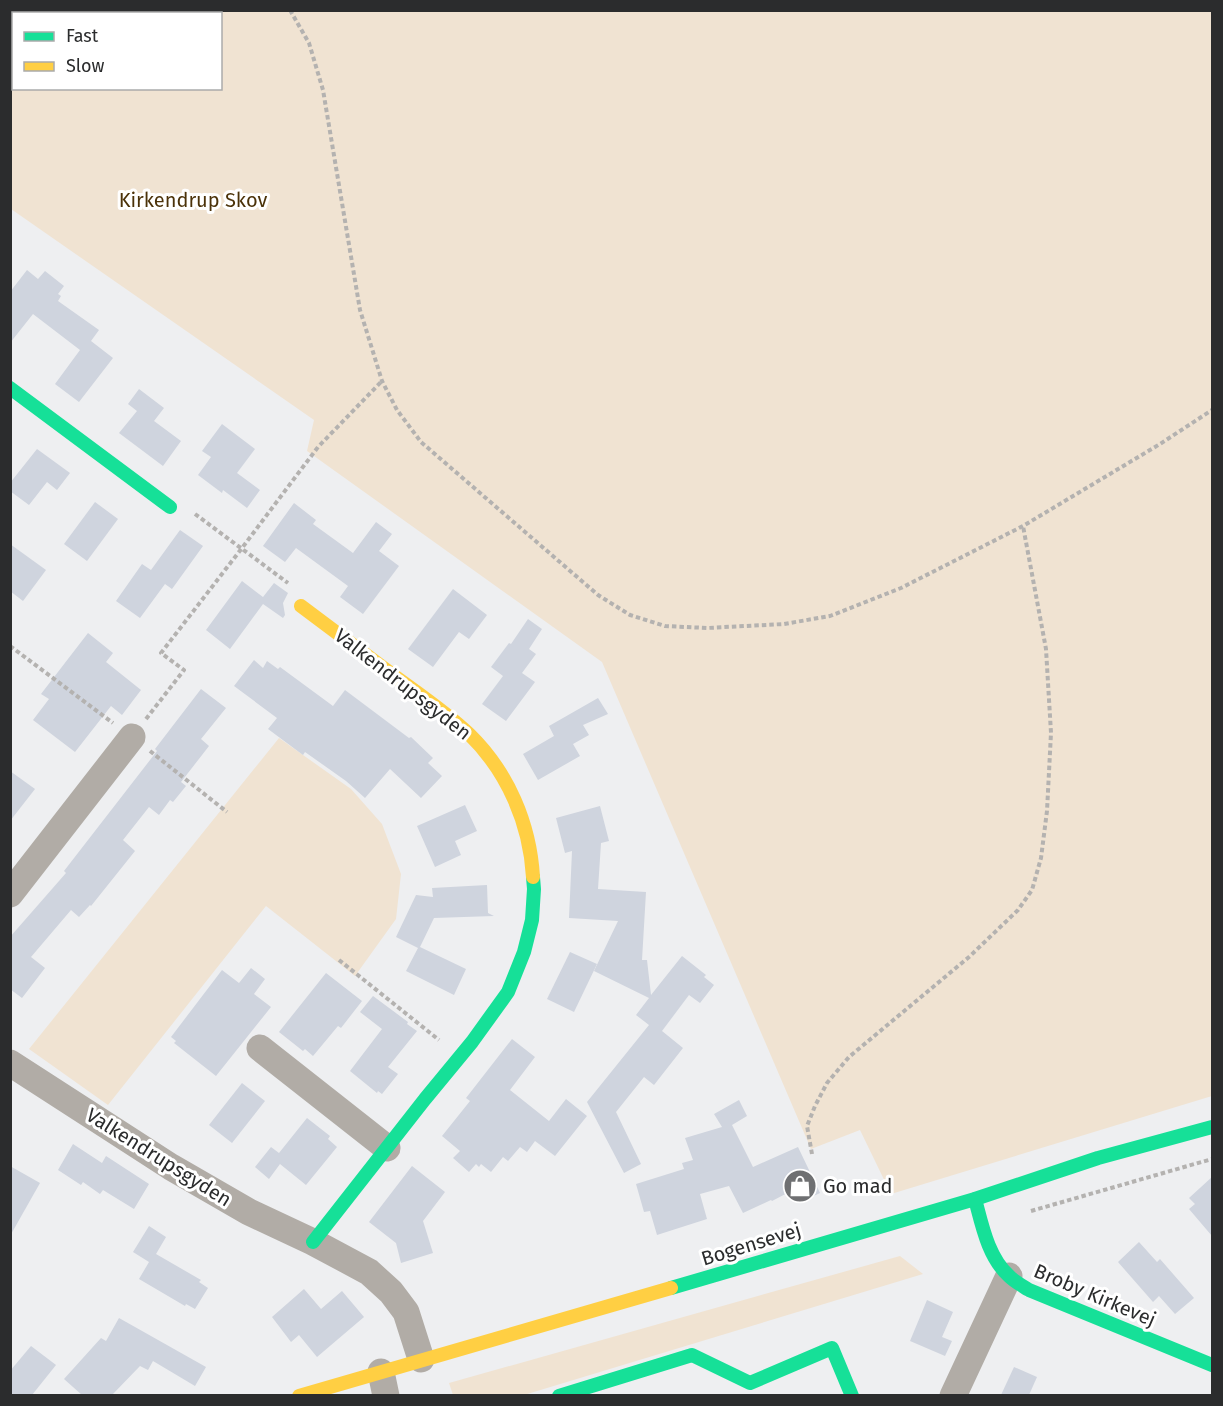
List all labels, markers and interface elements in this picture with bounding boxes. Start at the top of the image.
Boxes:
legend [12,12,222,90]
text: Fast [66,25,99,47]
text: Slow [66,55,105,77]
park label: Kirkendrup Skov [119,188,268,212]
street label: Valkendrupsgyden [330,623,476,745]
street label: Valkendrupsgyden [82,1103,236,1211]
shop icon: Go mad [782,1168,818,1204]
place label: Go mad [823,1174,893,1198]
street label: Bogensevej [698,1217,804,1271]
street label: Broby Kirkevej [1030,1259,1160,1331]

